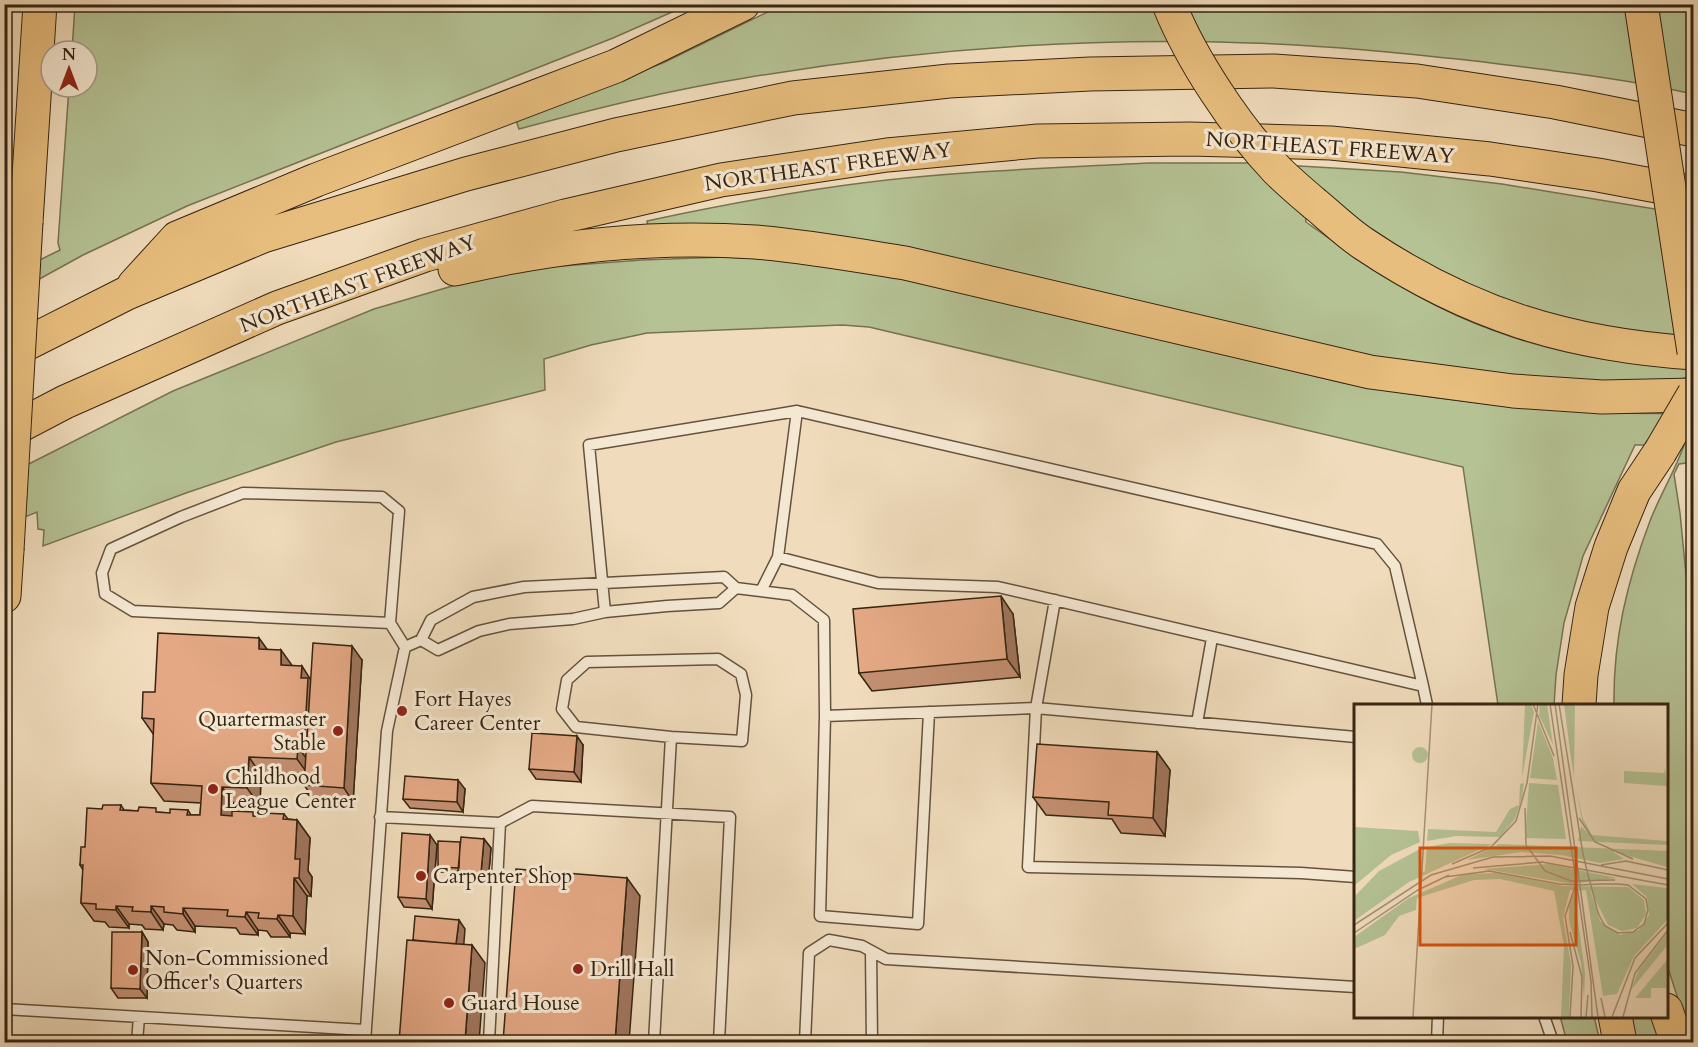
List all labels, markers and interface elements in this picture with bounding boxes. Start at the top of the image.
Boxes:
north arrow [39,39,99,99]
text: N [62,44,76,66]
street label: NORTHEAST FREEWAY [1205,125,1456,171]
street label: NORTHEAST FREEWAY [703,135,954,199]
street label: NORTHEAST FREEWAY [236,228,480,340]
place label: Fort Hayes Career Center [414,685,541,738]
marker: Fort Hayes Career Center [395,704,409,718]
inset map [1354,704,1668,1017]
place label: Quartermaster Stable [198,705,326,758]
marker: Quartermaster Stable [331,724,345,738]
place label: Childhood League Center [225,763,356,816]
marker: Childhood League Center [206,782,220,796]
place label: Carpenter Shop [433,862,572,891]
marker: Carpenter Shop [414,869,428,883]
place label: Non-Commissioned Officer's Quarters [145,944,328,997]
place label: Drill Hall [590,955,674,984]
marker: Drill Hall [571,962,585,976]
marker: Non-Commissioned Officer's Quarters [126,963,140,977]
place label: Guard House [461,989,580,1018]
marker: Guard House [442,996,456,1010]

